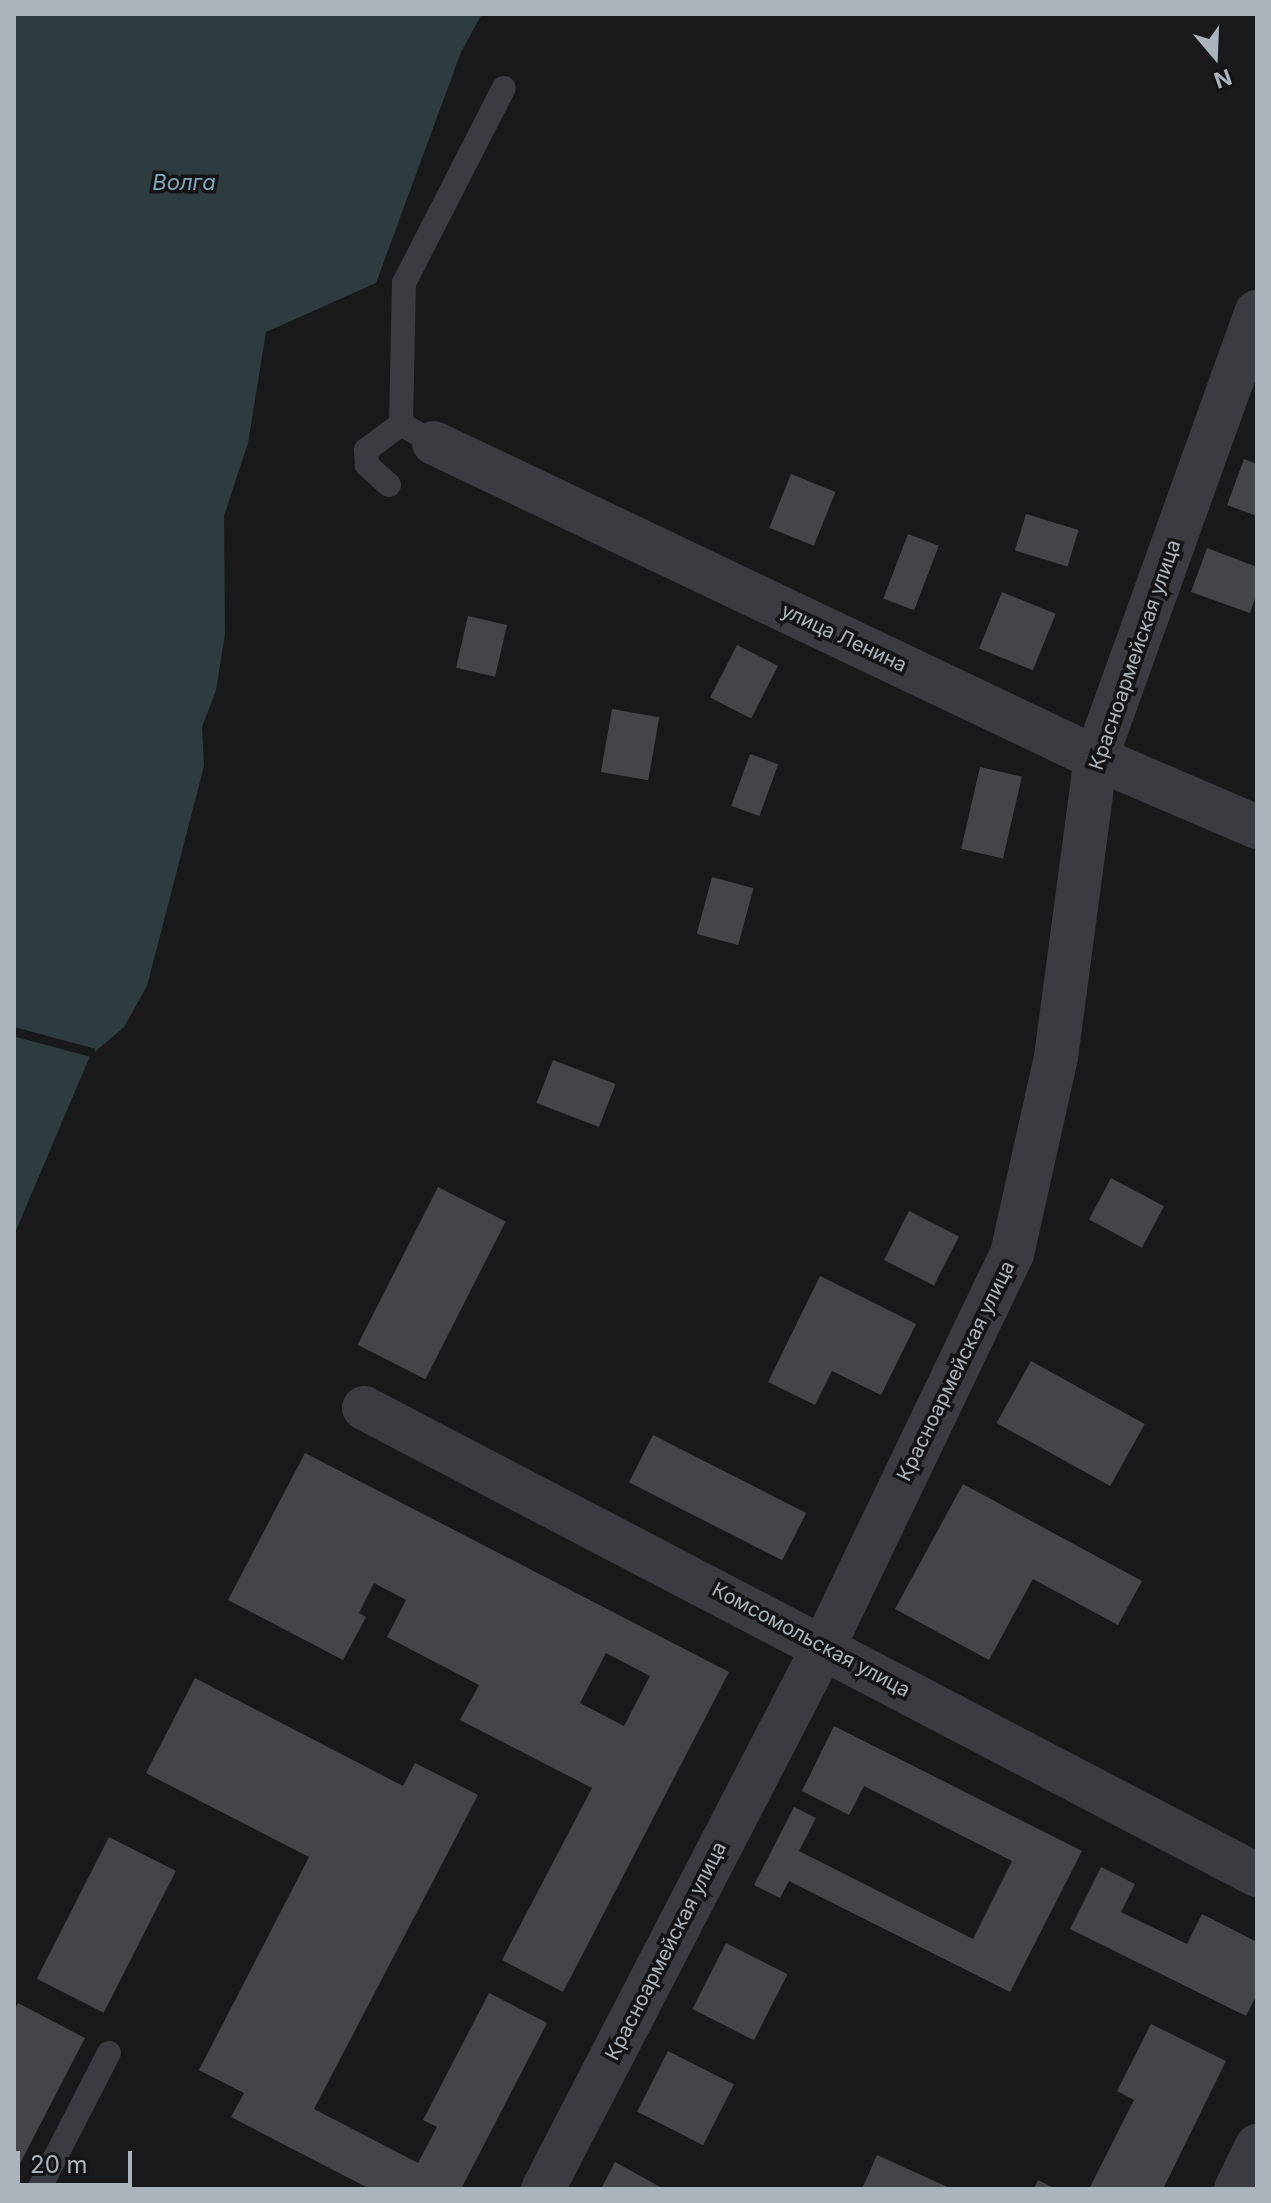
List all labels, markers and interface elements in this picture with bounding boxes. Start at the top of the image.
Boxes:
north arrow [1175,16,1255,96]
text: N [1211,64,1235,94]
water label: Волга [152,170,216,196]
street label: Красноармейская улица [1084,537,1186,773]
street label: улица Ленина [777,598,911,678]
street label: Красноармейская улица [892,1257,1020,1485]
street label: Комсомольская улица [708,1578,914,1702]
street label: Красноармейская улица [600,1838,732,2064]
scale bar [20,2135,136,2185]
text: 20 m [30,2150,88,2179]

